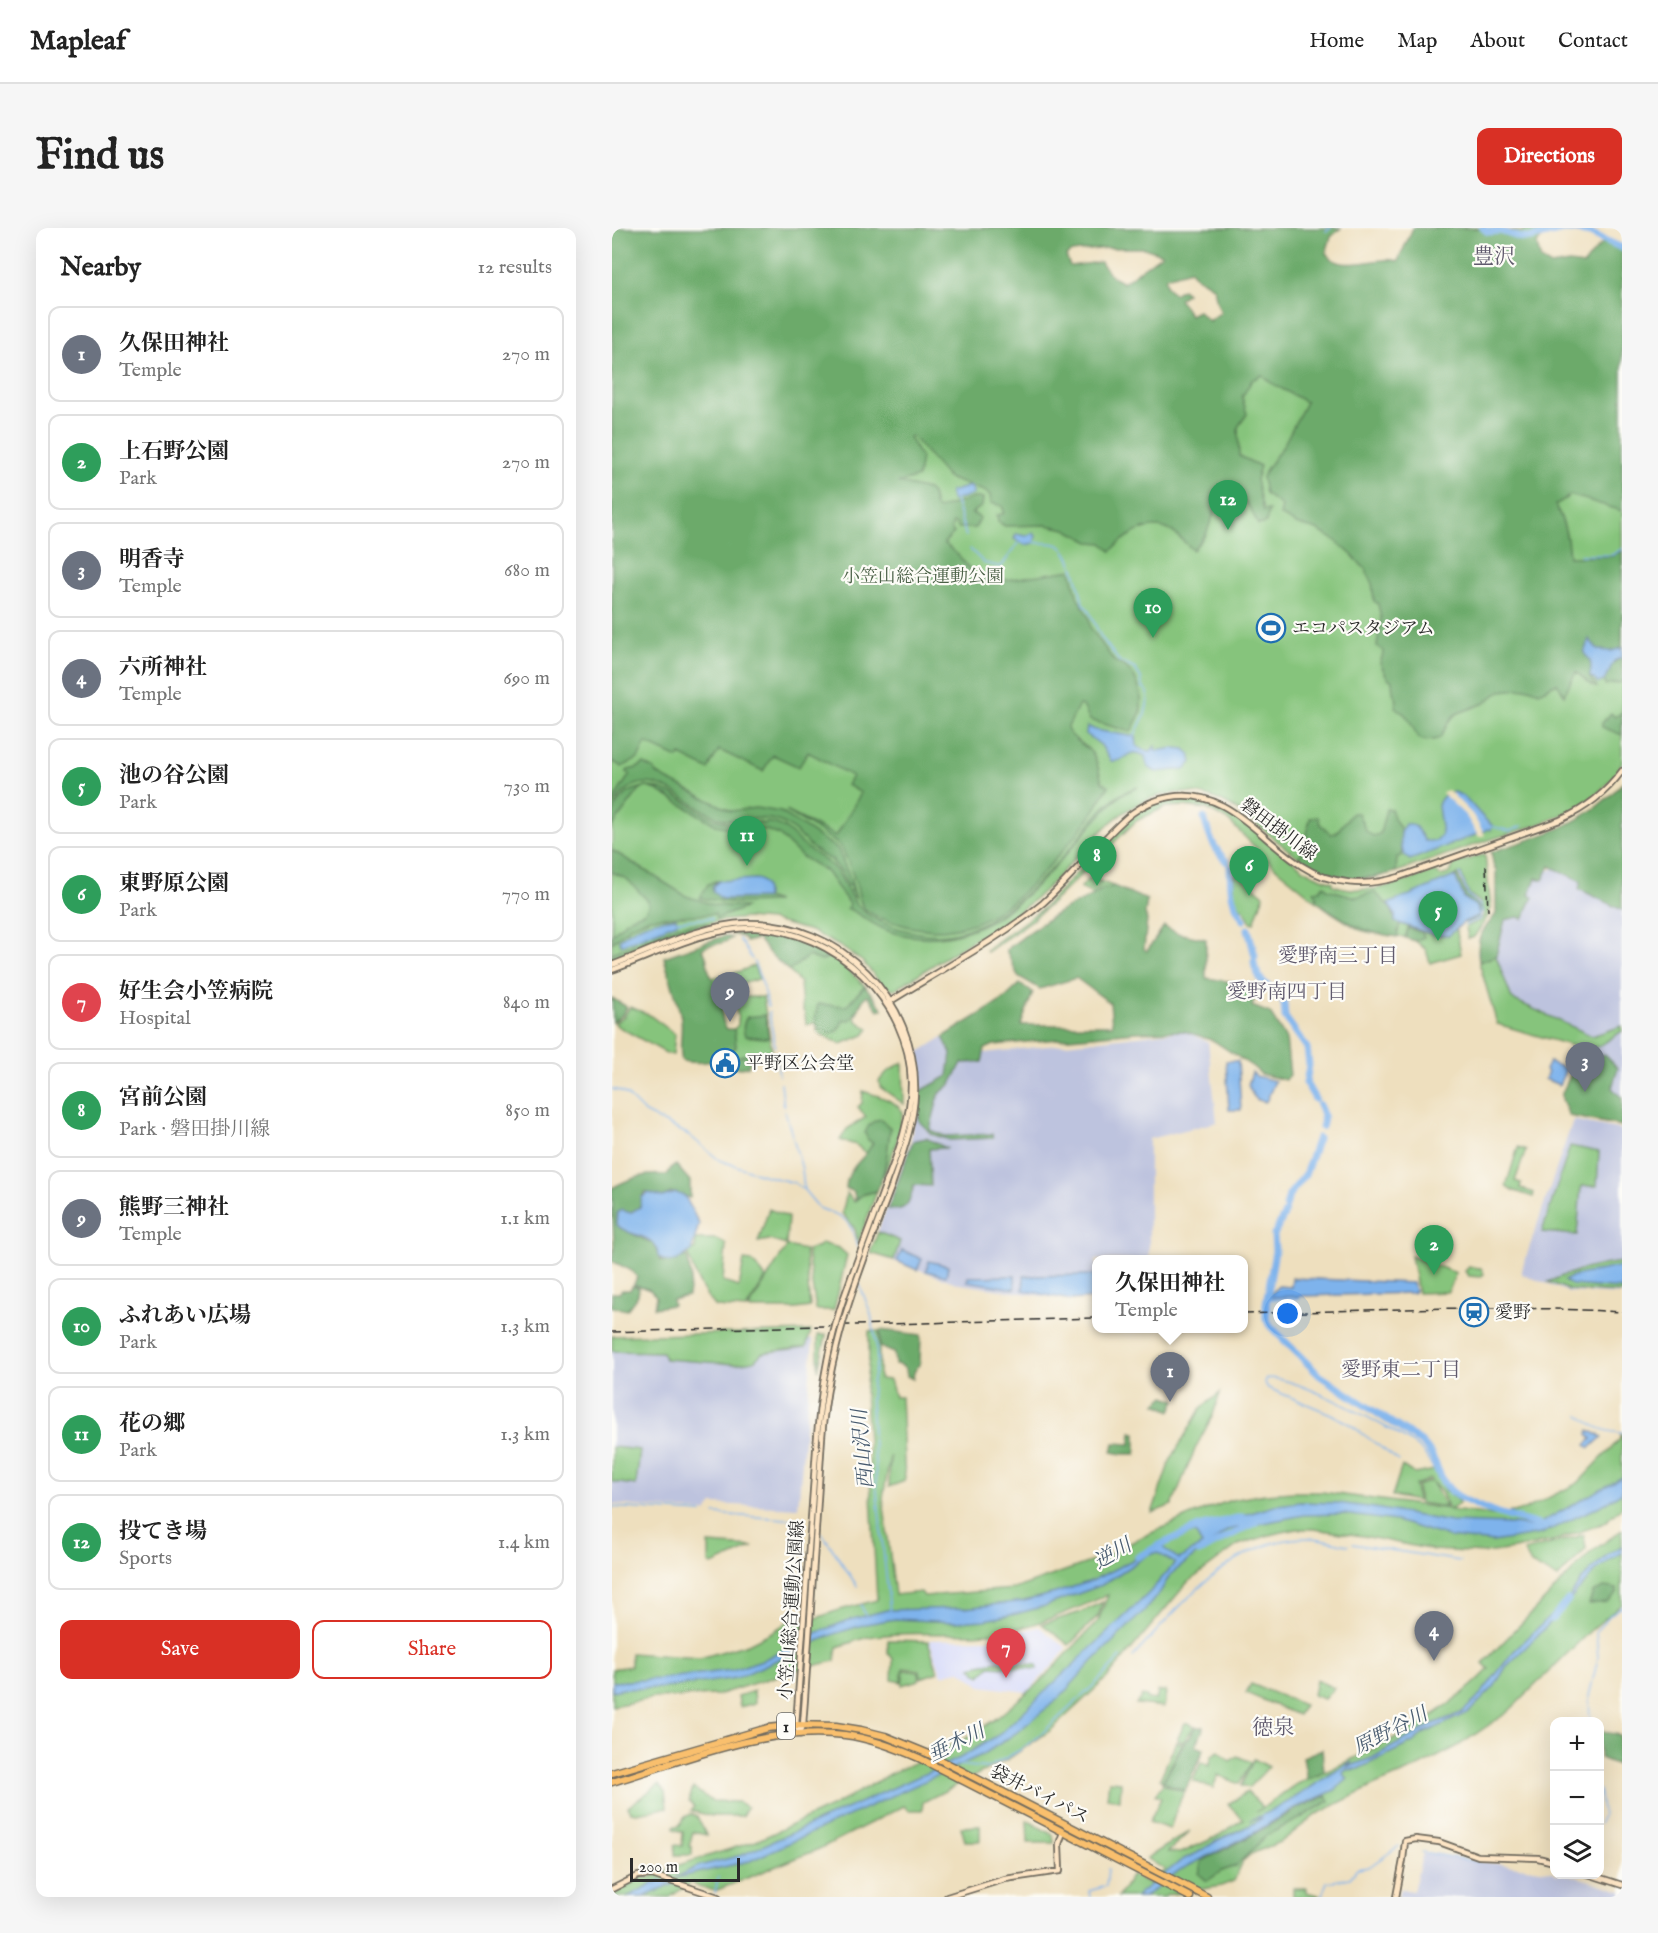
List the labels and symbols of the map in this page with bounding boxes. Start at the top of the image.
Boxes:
district label: 豊沢 [1473,244,1515,271]
pin: 12 [1208,480,1248,530]
park label: 小笠山総合運動公園 [842,566,1004,589]
pin: 10 [1134,588,1172,638]
sports icon: エコパスタジアム [1255,612,1287,644]
place label: エコパスタジアム [1292,618,1435,641]
street label: 磐田掛川線 [1235,794,1321,866]
pin: 11 [728,816,766,866]
pin: 8 [1078,836,1116,886]
pin: 6 [1230,846,1268,896]
pin: 5 [1418,892,1458,941]
district label: 愛野南三丁目 [1278,944,1398,969]
pin: 9 [710,972,750,1022]
district label: 愛野南四丁目 [1227,980,1347,1005]
pin: 3 [1566,1042,1604,1092]
public building icon: 平野区公会堂 [709,1047,741,1079]
place label: 平野区公会堂 [746,1053,854,1076]
pin: 2 [1414,1226,1454,1275]
station icon: 愛野 [1458,1296,1490,1328]
your location [1273,1299,1302,1328]
place label: 愛野 [1495,1302,1531,1325]
pin: 1 [1150,1352,1190,1402]
district label: 愛野東二丁目 [1341,1358,1461,1383]
water label: 西山沢川 [847,1406,879,1490]
street label: 小笠山総合運動公園線 [775,1520,810,1701]
water label: 逆川 [1089,1532,1138,1575]
pin: 4 [1414,1612,1454,1661]
pin: 7 [986,1628,1026,1678]
water label: 原野谷川 [1349,1701,1434,1761]
road number: 1 [777,1713,795,1739]
district label: 徳泉 [1252,1715,1294,1742]
water label: 垂木川 [924,1718,991,1768]
street label: 袋井バイパス [986,1761,1092,1830]
scale bar [630,1855,740,1882]

